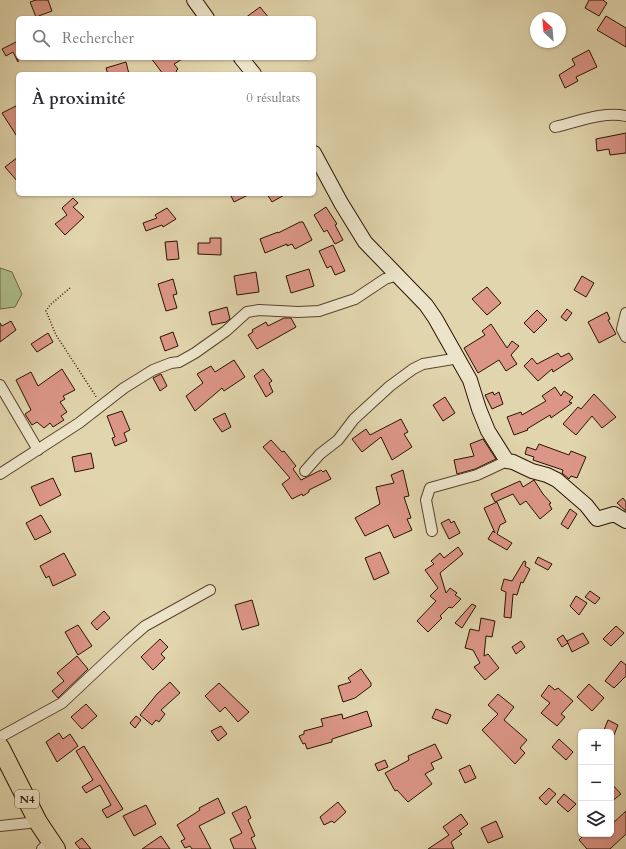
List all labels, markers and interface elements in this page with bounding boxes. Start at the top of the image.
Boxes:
north arrow [530,12,566,48]
search box [16,16,316,60]
icon: search [30,27,52,49]
text: Rechercher [62,28,134,48]
text: À proximité [32,87,126,110]
text: 0 résultats [246,89,300,107]
map controls [578,729,614,837]
button: + [578,729,614,765]
button: − [578,765,614,801]
road number: N4 [15,790,39,808]
button: layers [578,801,614,837]

